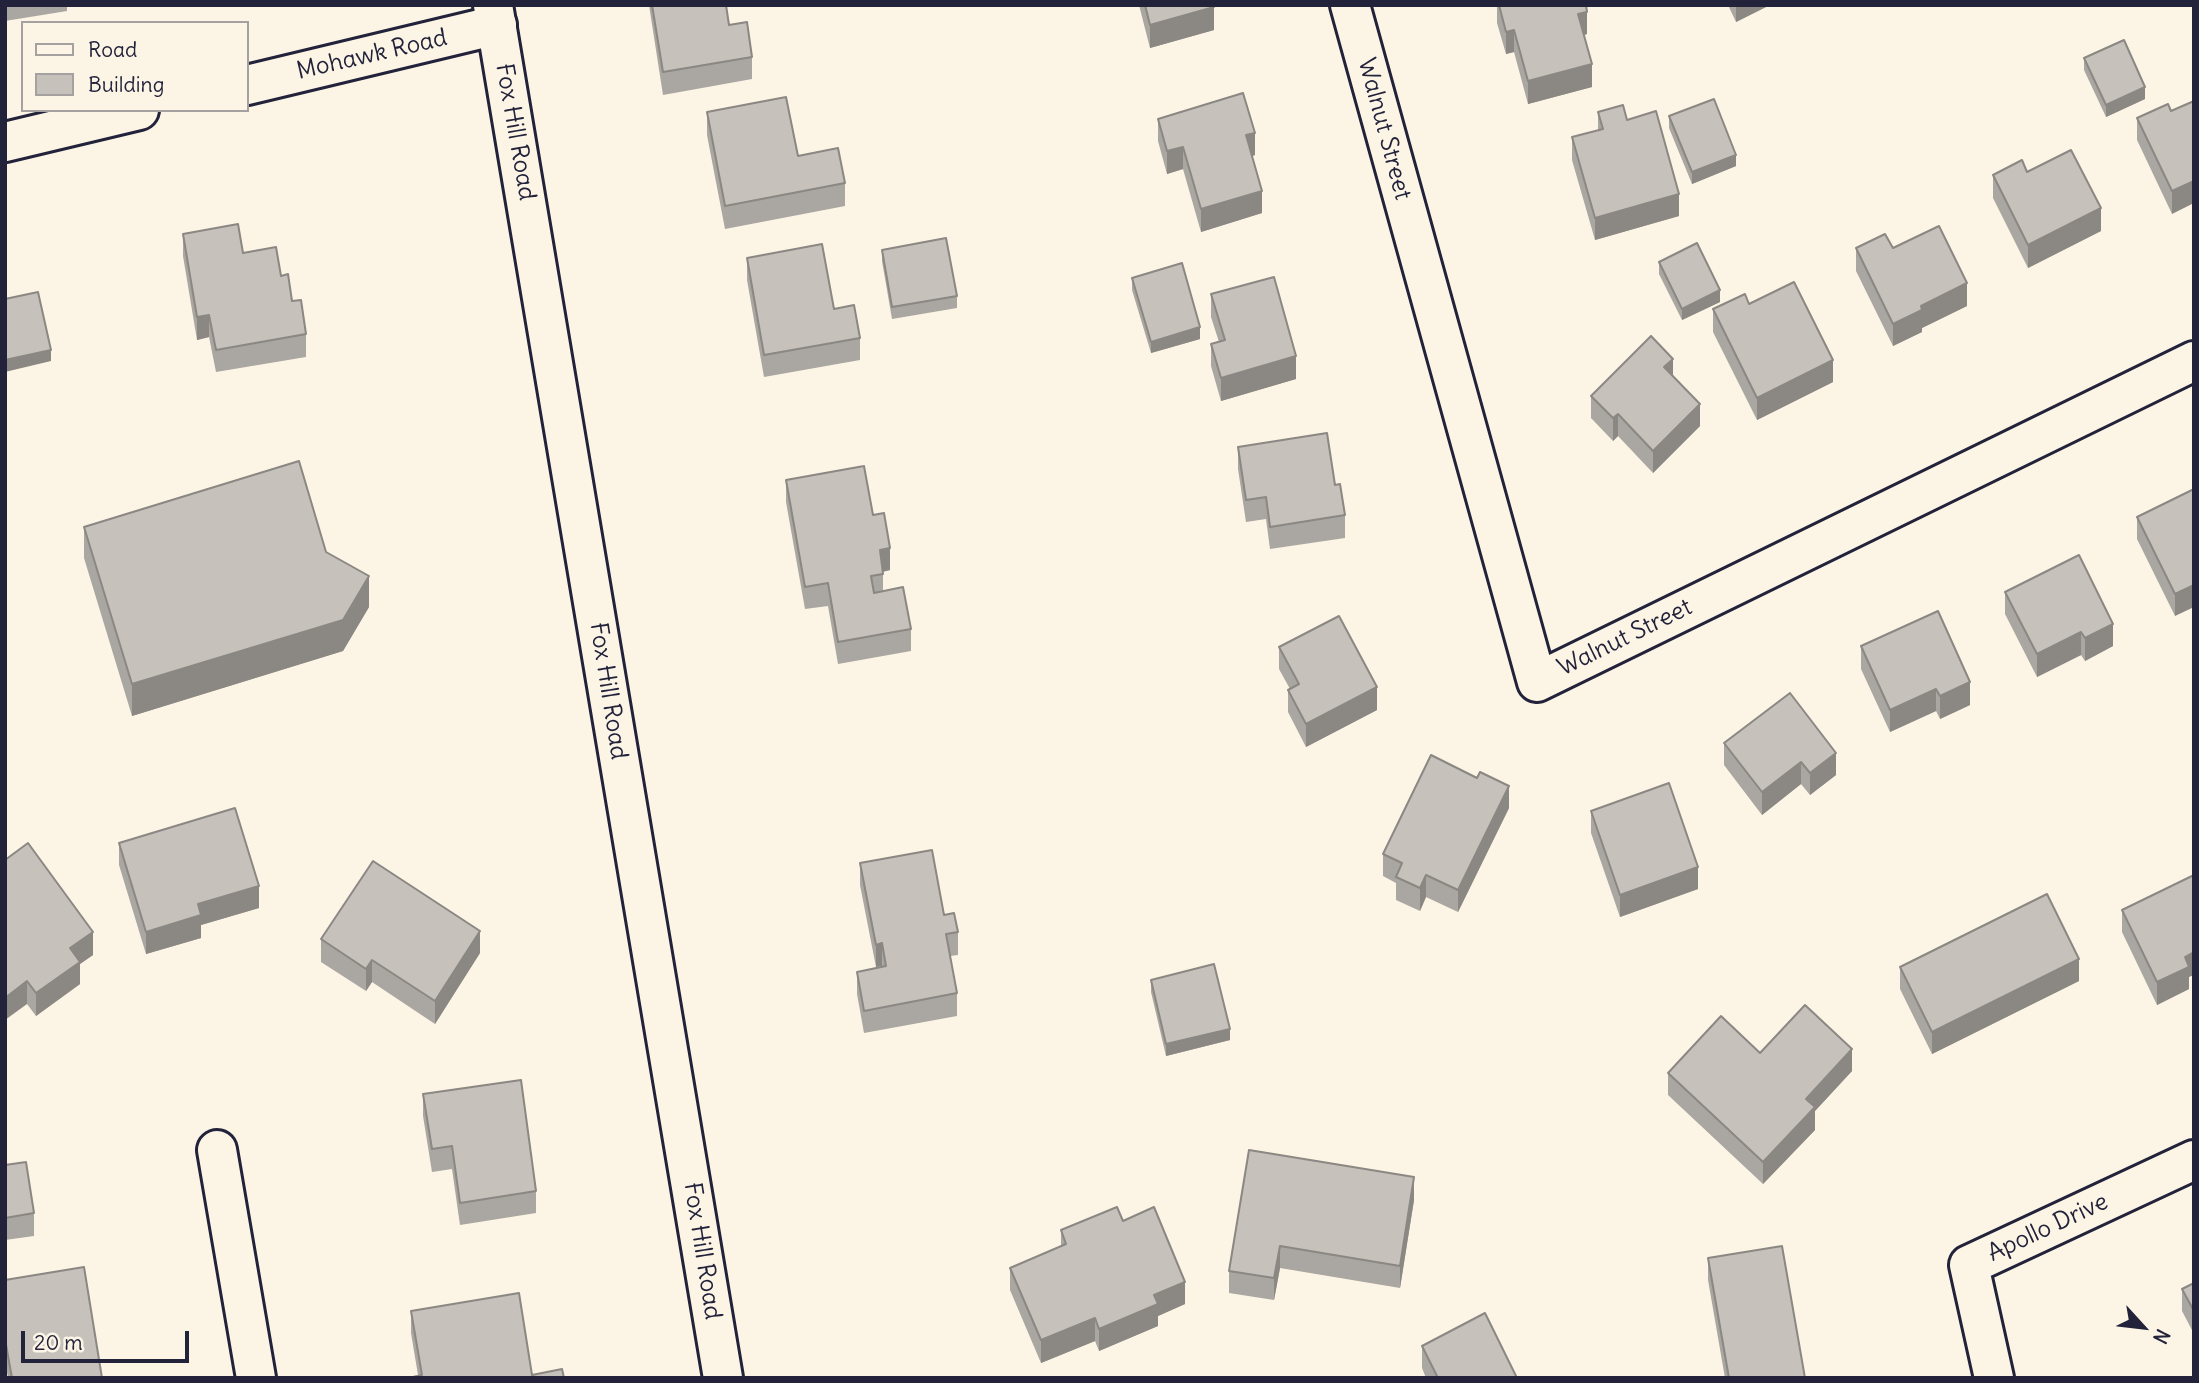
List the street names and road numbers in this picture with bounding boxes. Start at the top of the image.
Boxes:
street label: Mohawk Road [294,24,450,86]
street label: Walnut Street [1351,55,1417,203]
street label: Fox Hill Road [489,61,541,203]
street label: Walnut Street [1553,593,1697,683]
street label: Fox Hill Road [583,620,633,762]
street label: Fox Hill Road [677,1180,727,1322]
street label: Apollo Drive [1983,1188,2113,1268]

